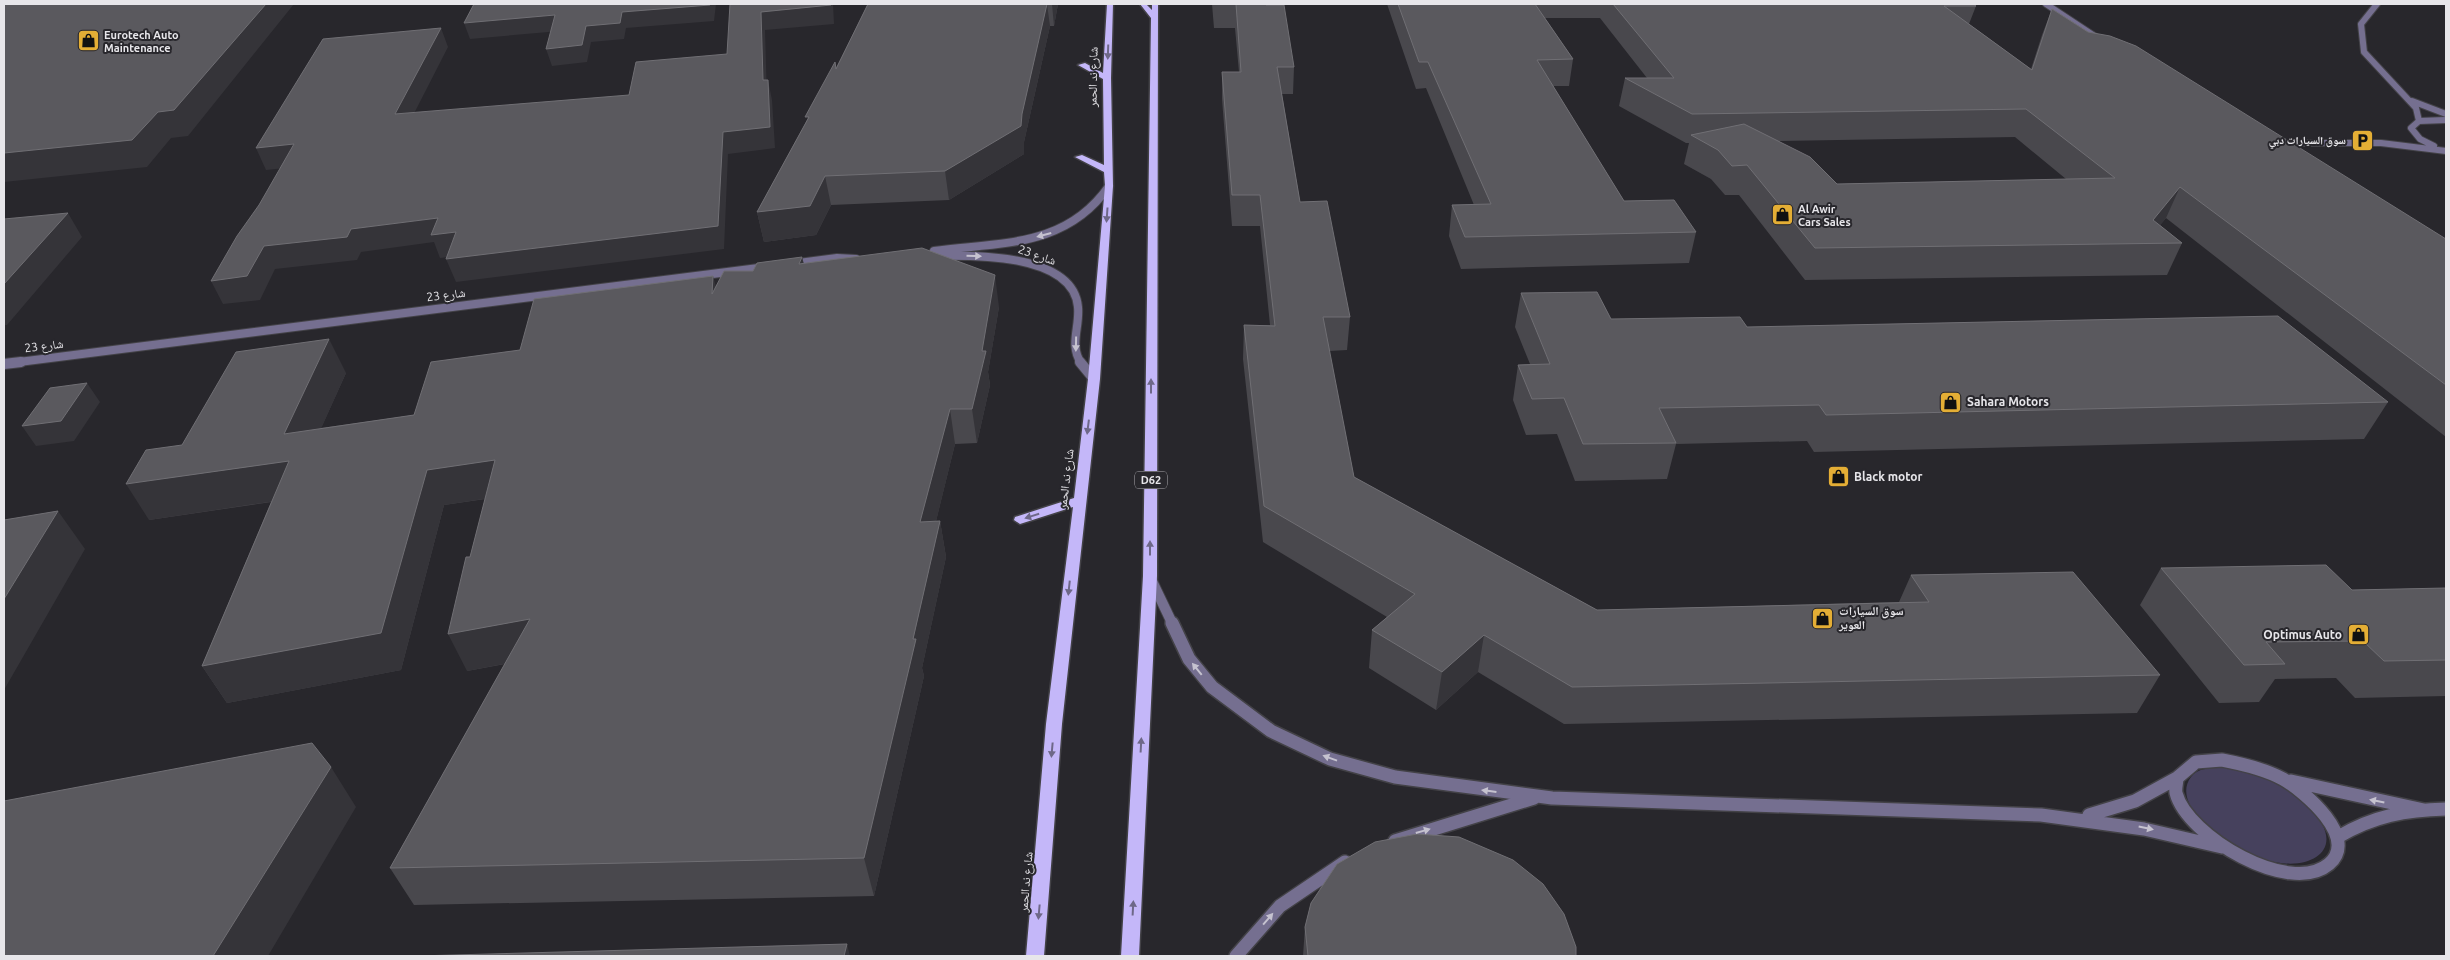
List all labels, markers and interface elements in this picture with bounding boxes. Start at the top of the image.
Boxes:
shop icon: Eurotech Auto Maintenance [76,29,100,53]
place label: Eurotech Auto Maintenance [104,29,179,54]
one-way arrow [1104,45,1112,61]
street label: شارع ند الحمر [1085,47,1102,108]
parking icon: سوق السيارات دبي [2350,128,2374,152]
place label: سوق السيارات دبي [2269,134,2346,149]
shop icon: Al Awir Cars Sales [1770,203,1794,227]
place label: Al Awir Cars Sales [1798,203,1851,228]
one-way arrow [1103,207,1111,223]
one-way arrow [1036,231,1051,239]
street label: شارع 23 [1016,242,1058,269]
one-way arrow [967,252,983,260]
street label: شارع 23 [426,286,466,305]
one-way arrow [1072,336,1080,352]
street label: شارع 23 [24,337,64,356]
one-way arrow [1147,377,1155,393]
shop icon: Sahara Motors [1939,390,1963,414]
place label: Sahara Motors [1967,395,2049,408]
one-way arrow [1084,419,1092,435]
street label: شارع ند الحمر [1055,448,1078,511]
shop icon: Black motor [1826,465,1850,489]
place label: Black motor [1854,470,1922,483]
road number: D62 [1135,472,1167,488]
one-way arrow [1025,512,1040,520]
one-way arrow [1146,540,1154,556]
one-way arrow [1065,581,1073,597]
place label: سوق السيارات العوير [1838,604,1904,632]
shop icon: سوق السيارات العوير [1811,606,1835,630]
shop icon: Optimus Auto [2346,623,2370,647]
place label: Optimus Auto [2263,628,2342,641]
one-way arrow [1192,663,1203,675]
one-way arrow [1138,737,1146,753]
one-way arrow [1048,742,1056,758]
one-way arrow [1323,754,1338,761]
one-way arrow [1481,786,1497,794]
one-way arrow [2369,797,2384,805]
one-way arrow [2138,824,2154,832]
one-way arrow [1415,827,1430,835]
street label: شارع ند الحمر [1016,851,1037,914]
one-way arrow [1129,899,1137,915]
one-way arrow [1035,904,1043,920]
one-way arrow [1263,913,1274,926]

